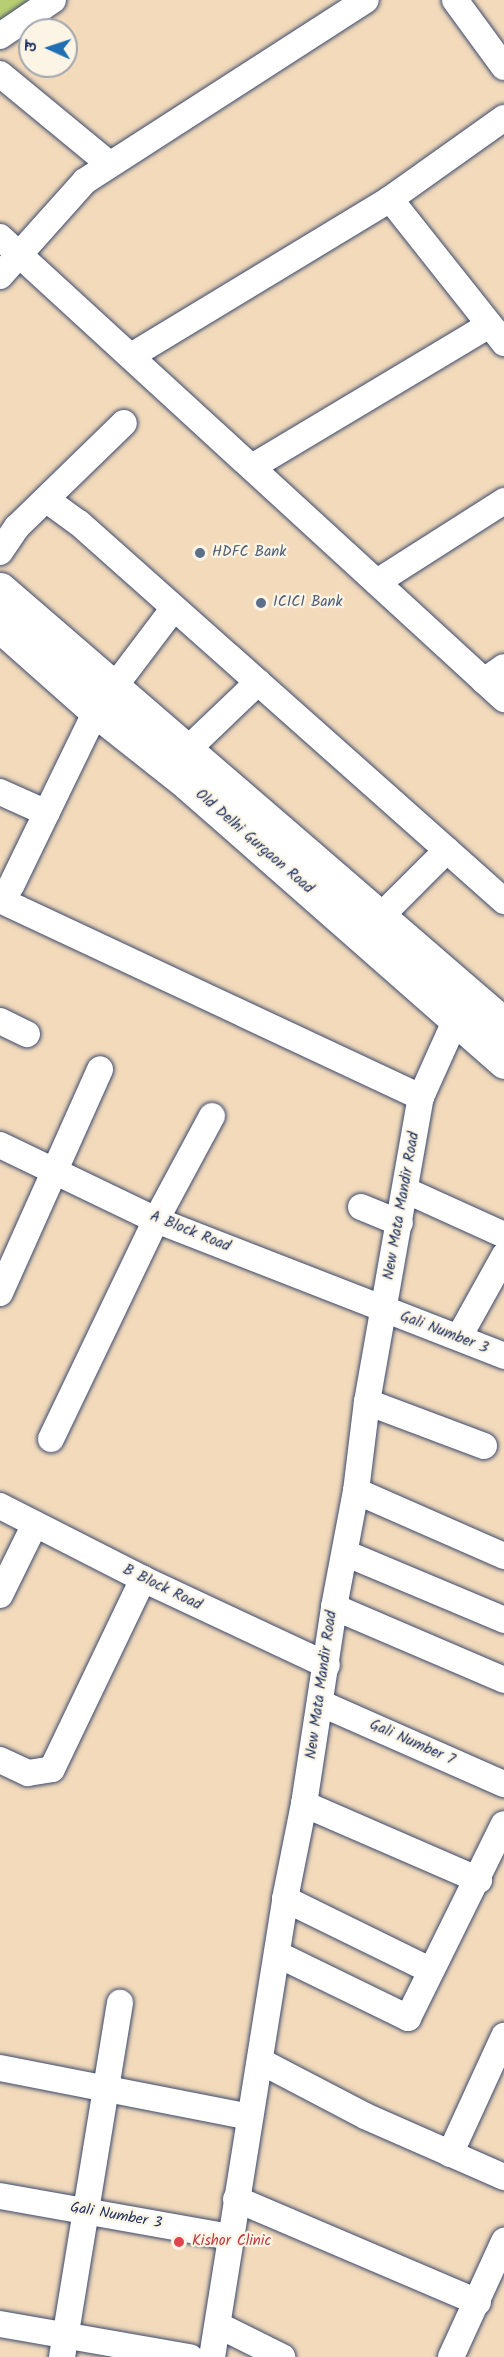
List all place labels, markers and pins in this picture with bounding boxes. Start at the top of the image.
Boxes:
place label: HDFC Bank [212,544,286,562]
marker: HDFC Bank [193,546,207,560]
place label: ICICI Bank [273,594,343,612]
marker: ICICI Bank [254,596,268,610]
marker: Kishor Clinic [170,2233,188,2251]
place label: Kishor Clinic [192,2233,271,2251]

